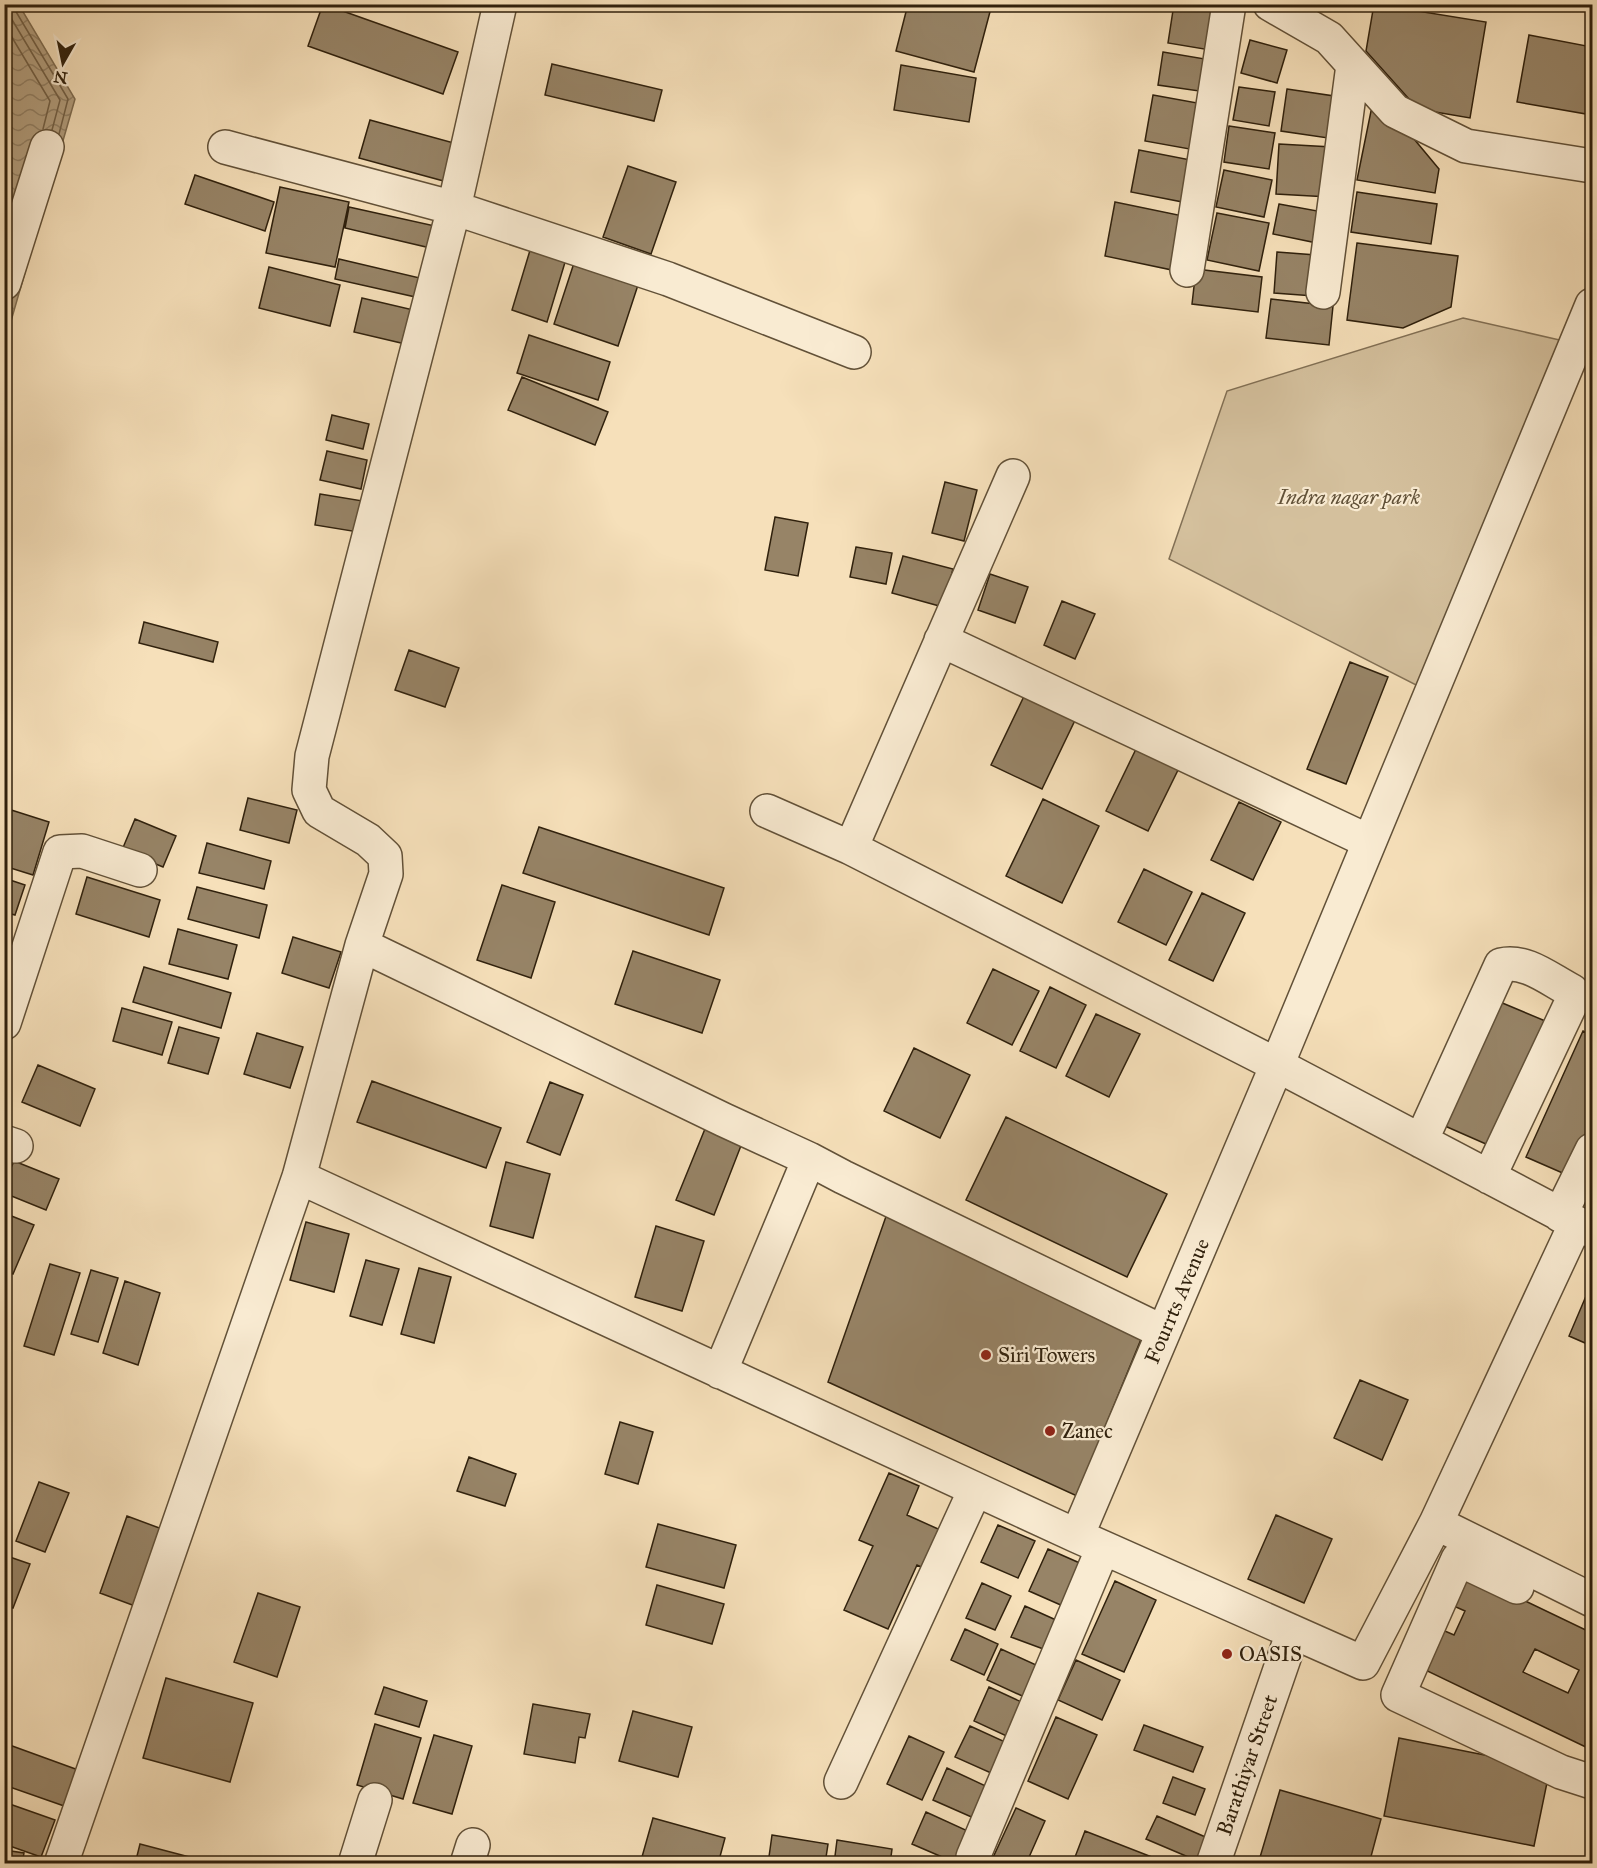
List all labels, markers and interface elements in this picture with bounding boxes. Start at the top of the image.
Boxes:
north arrow [33,33,93,93]
text: N [52,67,69,88]
park label: Indra nagar park [1277,484,1421,510]
street label: Fourrts Avenue [1139,1234,1215,1368]
place label: Siri Towers [998,1342,1095,1368]
marker: Siri Towers [979,1348,993,1362]
place label: Zanec [1062,1418,1113,1444]
marker: Zanec [1043,1424,1057,1438]
place label: OASIS [1239,1641,1302,1667]
marker: OASIS [1220,1647,1234,1661]
street label: Barathiyar Street [1211,1691,1283,1839]

